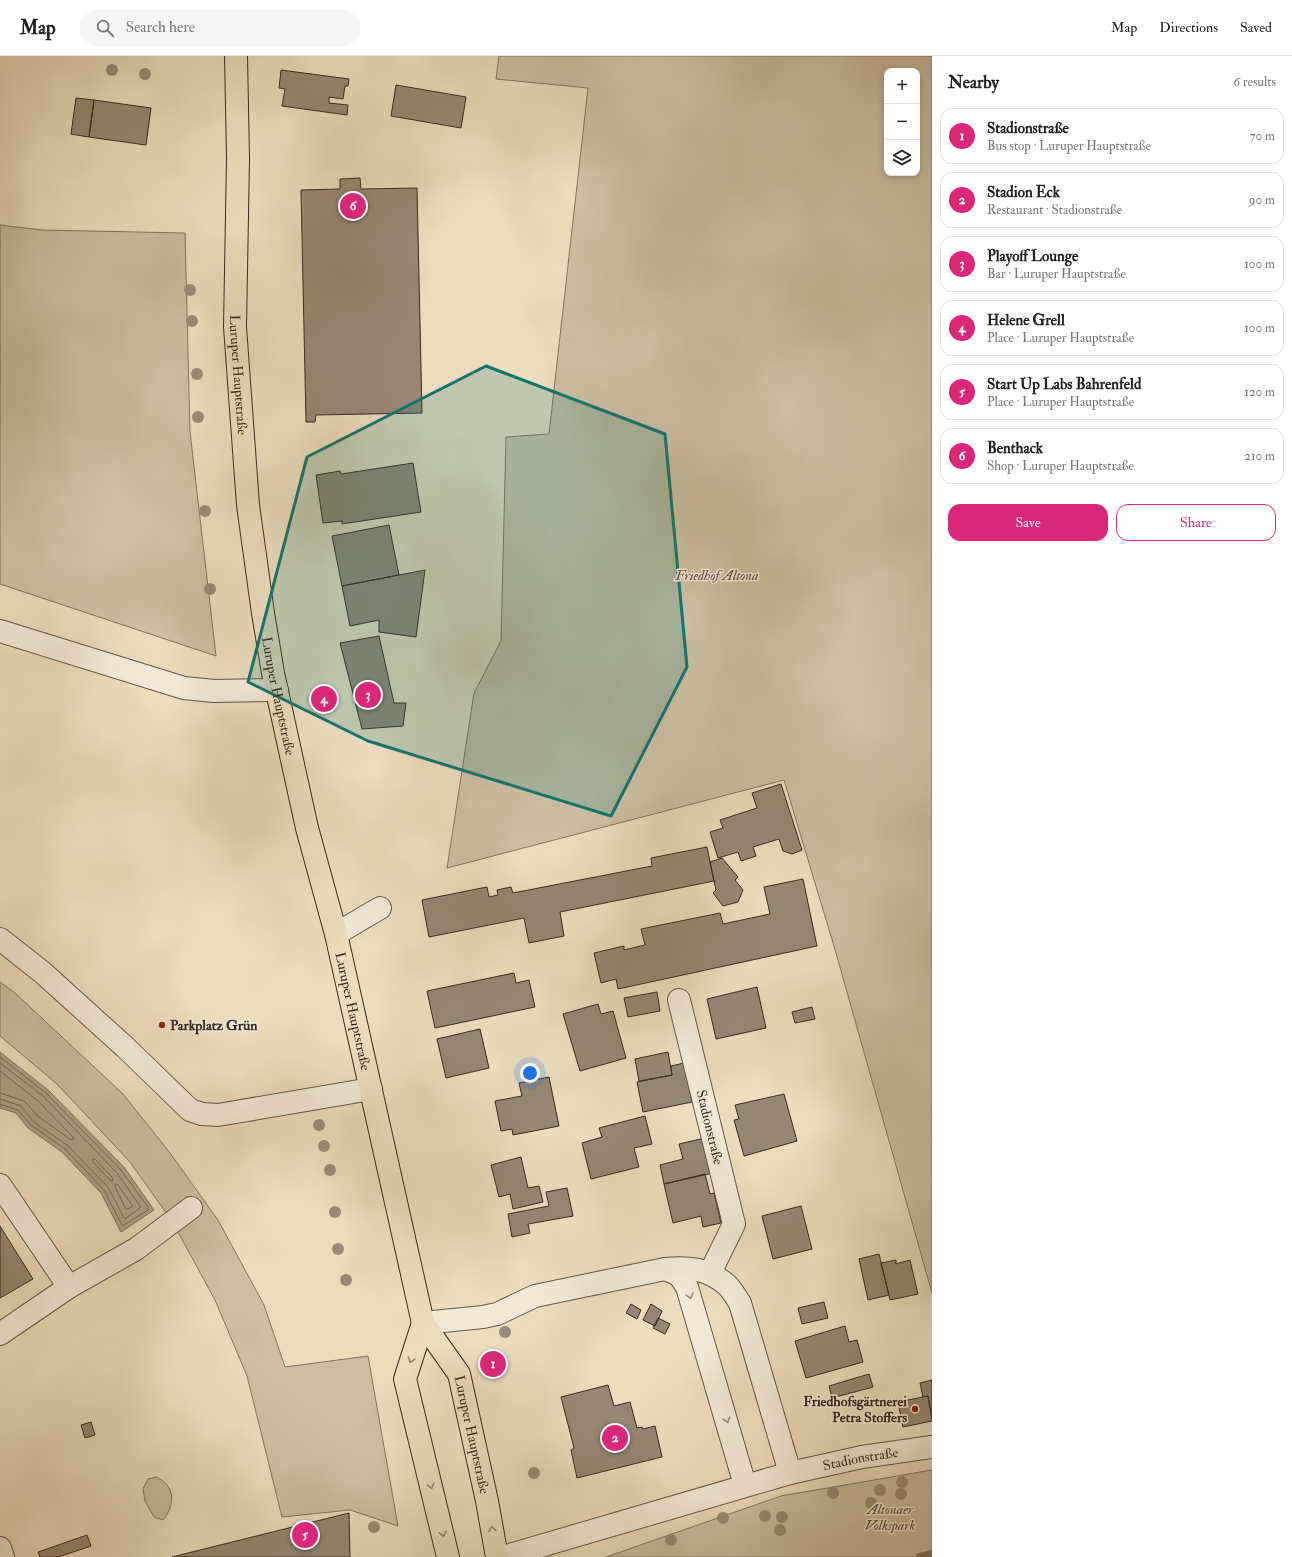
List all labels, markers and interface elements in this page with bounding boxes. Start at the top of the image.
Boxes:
search box [80,10,360,46]
text: Map [20,16,56,40]
icon: search [94,17,116,39]
text: Search here [126,18,195,37]
text: Map [1111,19,1137,36]
text: Directions [1159,19,1218,36]
text: Saved [1240,19,1272,36]
map controls [884,68,920,176]
button: + [884,68,920,104]
text: Nearby [948,72,999,93]
text: 6 results [1233,74,1276,90]
button: − [884,104,920,140]
text: Stadionstraße [987,119,1069,138]
text: 1 [960,128,964,144]
text: 70 m [1250,128,1275,144]
text: Bus stop · Luruper Hauptstraße [987,138,1151,154]
button: layers [884,140,920,176]
text: Stadion Eck [987,183,1060,202]
pin: 6 [340,191,366,221]
text: 2 [959,192,965,208]
text: 90 m [1249,192,1275,208]
text: Restaurant · Stadionstraße [987,202,1122,218]
text: Playoff Lounge [987,247,1078,266]
text: 3 [960,256,965,272]
text: 100 m [1244,256,1275,272]
text: Bar · Luruper Hauptstraße [987,266,1126,282]
text: Helene Grell [987,311,1065,330]
street label: Luruper Hauptstraße [226,314,251,436]
text: 4 [958,320,966,336]
text: 100 m [1244,320,1275,336]
text: Place · Luruper Hauptstraße [987,330,1134,346]
text: Start Up Labs Bahrenfeld [987,375,1141,394]
text: 5 [959,384,965,400]
text: 120 m [1244,384,1275,400]
text: Place · Luruper Hauptstraße [987,394,1134,410]
text: Benthack [987,439,1043,458]
text: 6 [959,448,965,464]
text: 210 m [1244,448,1275,464]
text: Shop · Luruper Hauptstraße [987,458,1134,474]
button: Save [948,504,1108,541]
button: Share [1116,504,1276,541]
park label: Friedhof Altona [675,567,759,584]
street label: Luruper Hauptstraße [258,635,299,757]
pin: 3 [355,680,381,710]
pin: 4 [311,684,337,714]
street label: Luruper Hauptstraße [331,950,374,1072]
place label: Parkplatz Grün [170,1017,258,1035]
marker: Parkplatz Grün [157,1020,167,1030]
your location [520,1063,540,1083]
street label: Stadionstraße [692,1088,727,1167]
one-way arrow [685,1292,694,1299]
pin: 1 [480,1349,506,1379]
one-way arrow [407,1357,416,1364]
street label: Luruper Hauptstraße [451,1374,493,1496]
place label: Friedhofsgärtnerei Petra Stoffers [803,1393,907,1426]
marker: Friedhofsgärtnerei Petra Stoffers [910,1404,920,1414]
one-way arrow [722,1417,730,1424]
pin: 2 [602,1423,628,1453]
street label: Stadionstraße [821,1444,899,1474]
one-way arrow [426,1483,434,1490]
park label: Altonaer Volkspark [865,1501,916,1534]
pin: 5 [292,1520,318,1550]
one-way arrow [488,1526,497,1532]
one-way arrow [438,1531,446,1538]

